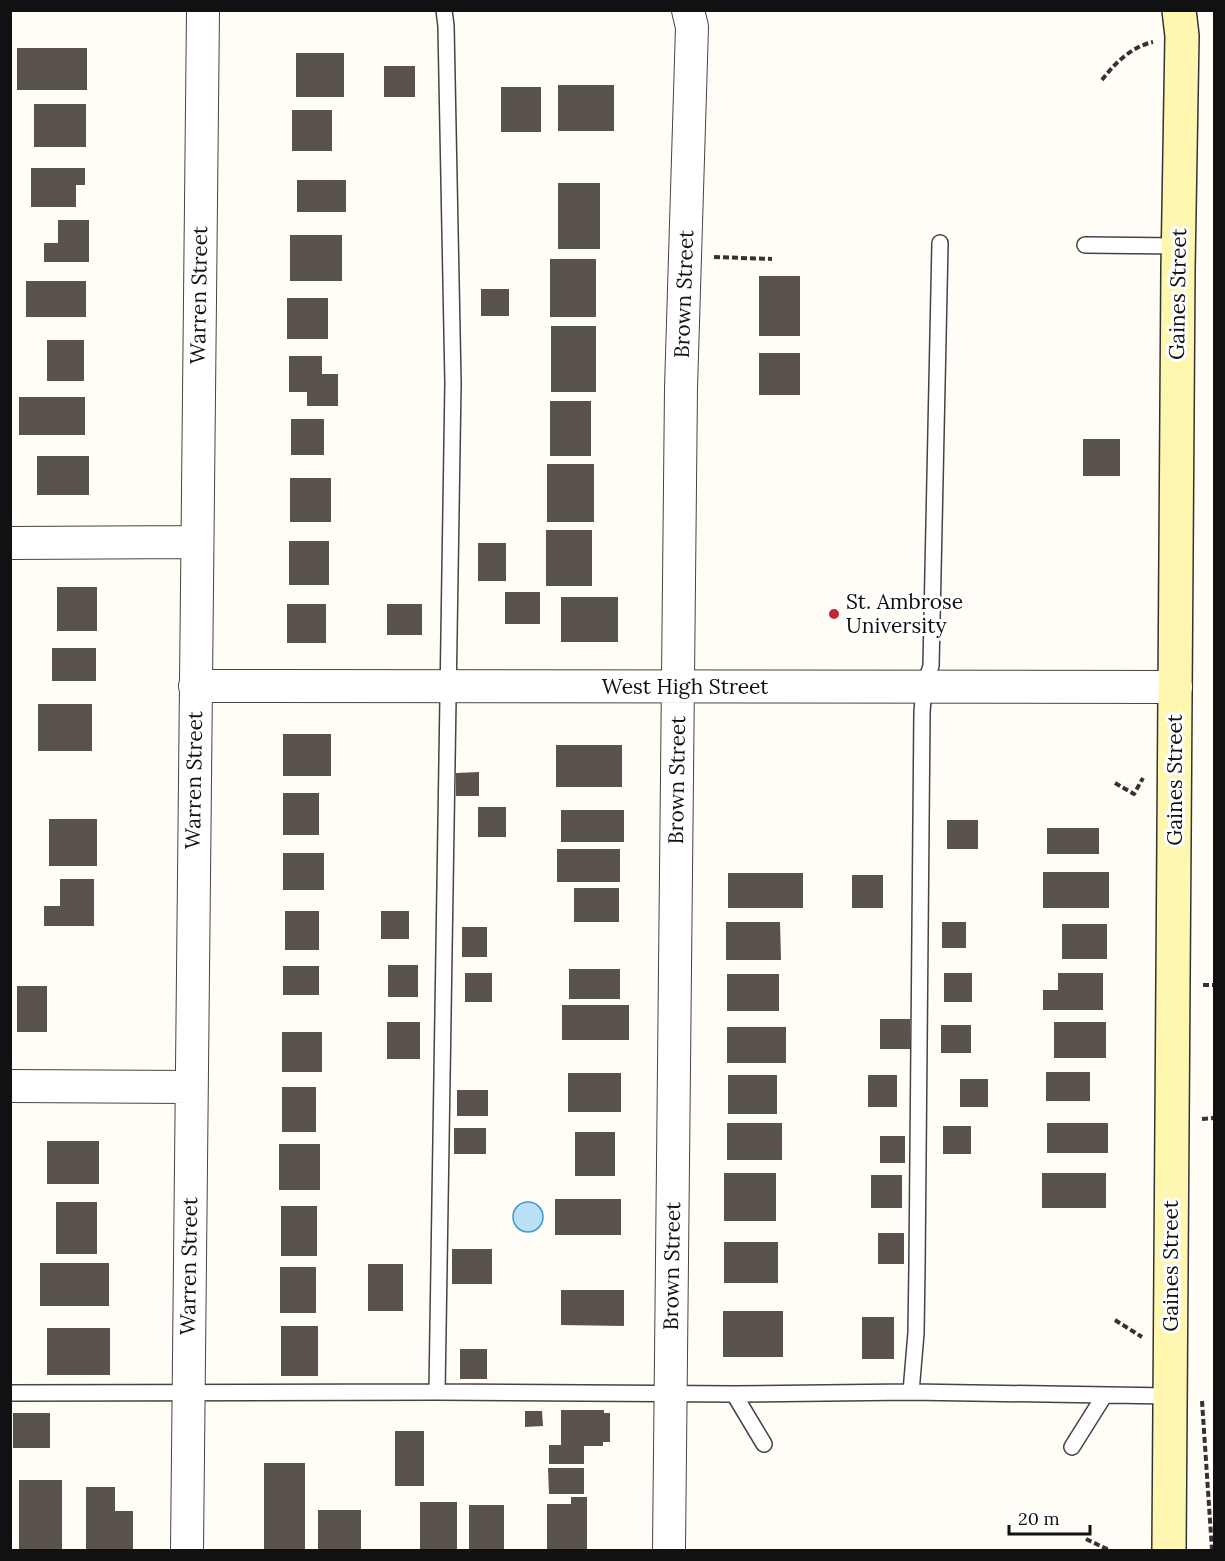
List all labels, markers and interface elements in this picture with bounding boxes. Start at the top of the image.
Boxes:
street label: Warren Street [184,225,213,364]
street label: Gaines Street [1163,227,1192,360]
street label: Brown Street [668,228,699,359]
place label: St. Ambrose University [846,588,963,639]
marker: St. Ambrose University [827,607,841,621]
street label: West High Street [602,673,769,700]
street label: Warren Street [179,710,208,849]
street label: Gaines Street [1161,713,1188,846]
street label: Brown Street [662,715,691,844]
street label: Warren Street [174,1196,203,1335]
street label: Gaines Street [1157,1199,1184,1332]
street label: Brown Street [657,1201,686,1330]
scale bar [1009,1498,1090,1536]
text: 20 m [1018,1507,1060,1530]

